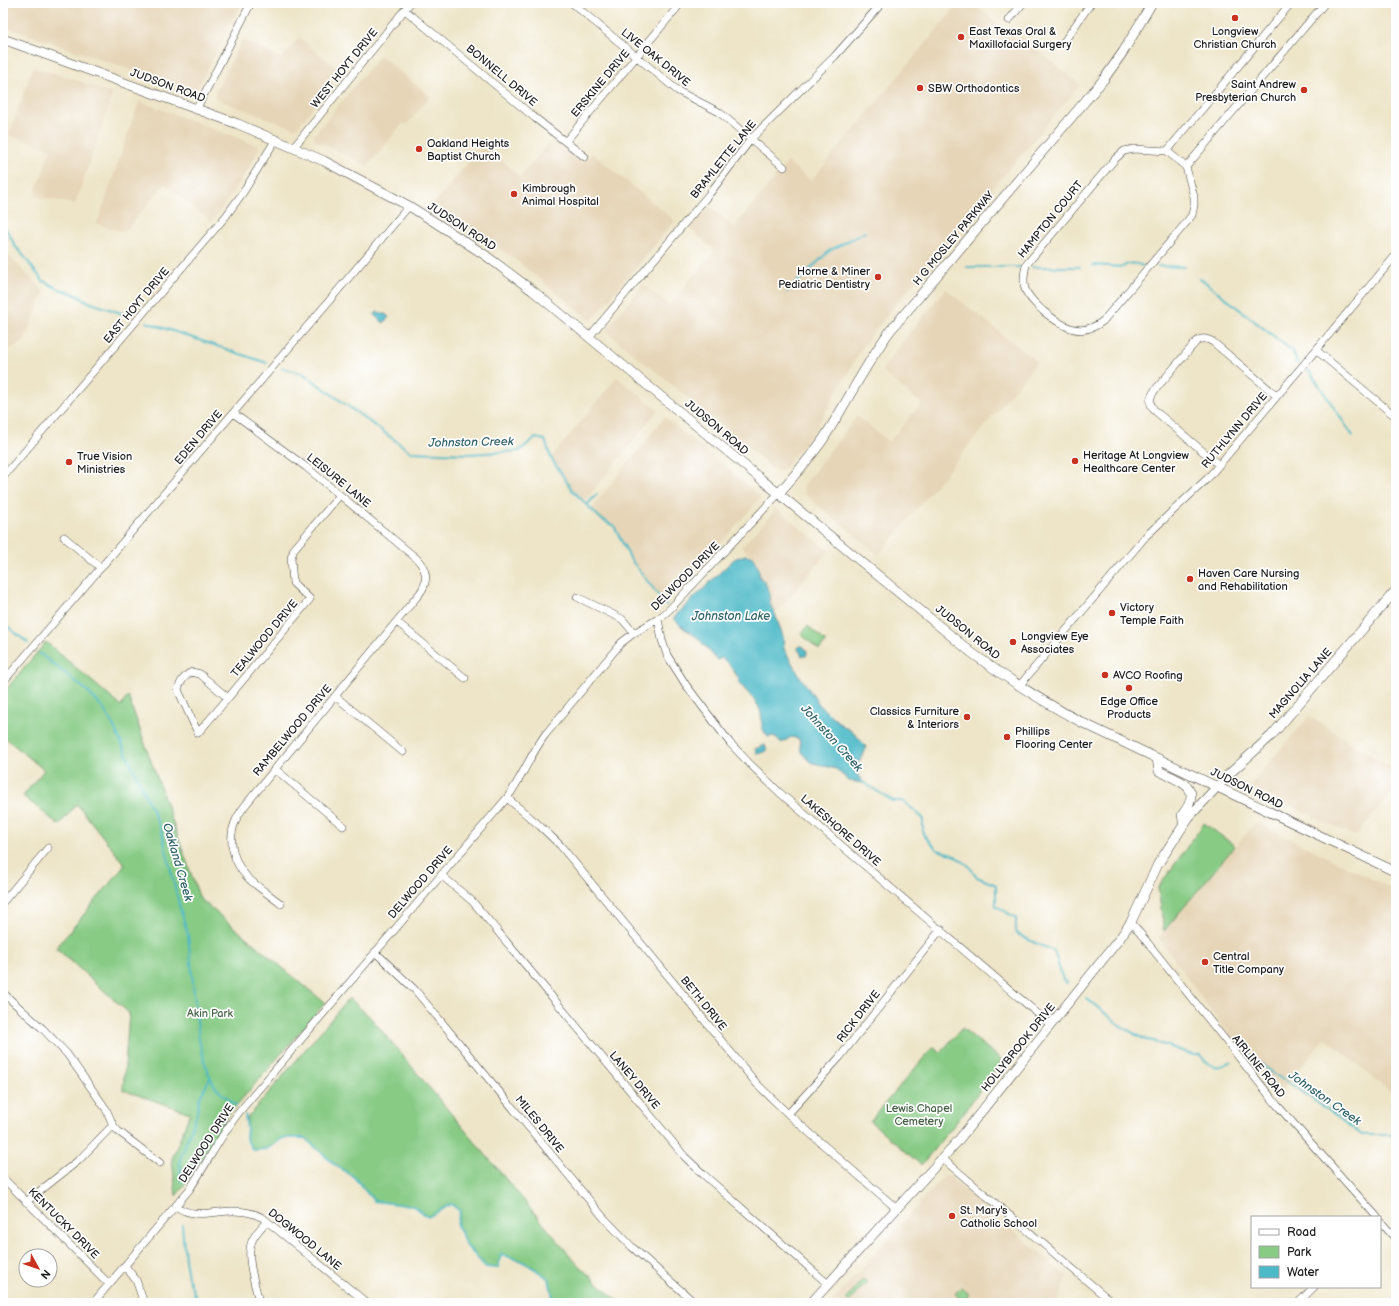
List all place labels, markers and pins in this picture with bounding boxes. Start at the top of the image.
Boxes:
marker: Longview Christian Church [1230,13,1240,23]
place label: East Texas Oral & Maxillofacial Surgery [969,25,1071,51]
place label: Longview Christian Church [1194,25,1276,51]
marker: East Texas Oral & Maxillofacial Surgery [956,32,966,42]
place label: Saint Andrew Presbyterian Church [1195,78,1297,104]
place label: SBW Orthodontics [928,82,1020,95]
marker: SBW Orthodontics [915,83,925,93]
marker: Saint Andrew Presbyterian Church [1299,85,1309,95]
place label: Oakland Heights Baptist Church [427,137,510,163]
marker: Oakland Heights Baptist Church [414,144,424,154]
place label: Kimbrough Animal Hospital [522,182,599,208]
marker: Kimbrough Animal Hospital [509,189,519,199]
place label: Horne & Miner Pediatric Dentistry [778,265,871,291]
marker: Horne & Miner Pediatric Dentistry [873,272,883,282]
place label: Heritage At Longview Healthcare Center [1083,449,1189,475]
place label: True Vision Ministries [77,450,132,476]
marker: Heritage At Longview Healthcare Center [1070,456,1080,466]
marker: True Vision Ministries [64,457,74,467]
place label: Haven Care Nursing and Rehabilitation [1198,567,1299,593]
marker: Haven Care Nursing and Rehabilitation [1185,574,1195,584]
place label: Victory Temple Faith [1120,601,1184,627]
marker: Victory Temple Faith [1107,608,1117,618]
place label: Longview Eye Associates [1021,630,1089,656]
marker: Longview Eye Associates [1008,637,1018,647]
place label: AVCO Roofing [1113,669,1183,682]
marker: AVCO Roofing [1100,670,1110,680]
marker: Edge Office Products [1124,683,1134,693]
place label: Edge Office Products [1100,695,1158,721]
place label: Classics Furniture & Interiors [870,705,960,731]
marker: Classics Furniture & Interiors [962,712,972,722]
place label: Phillips Flooring Center [1015,725,1094,751]
marker: Phillips Flooring Center [1002,732,1012,742]
place label: Central Title Company [1213,950,1284,976]
marker: Central Title Company [1200,957,1210,967]
place label: St. Mary's Catholic School [960,1204,1037,1230]
marker: St. Mary's Catholic School [947,1211,957,1221]

